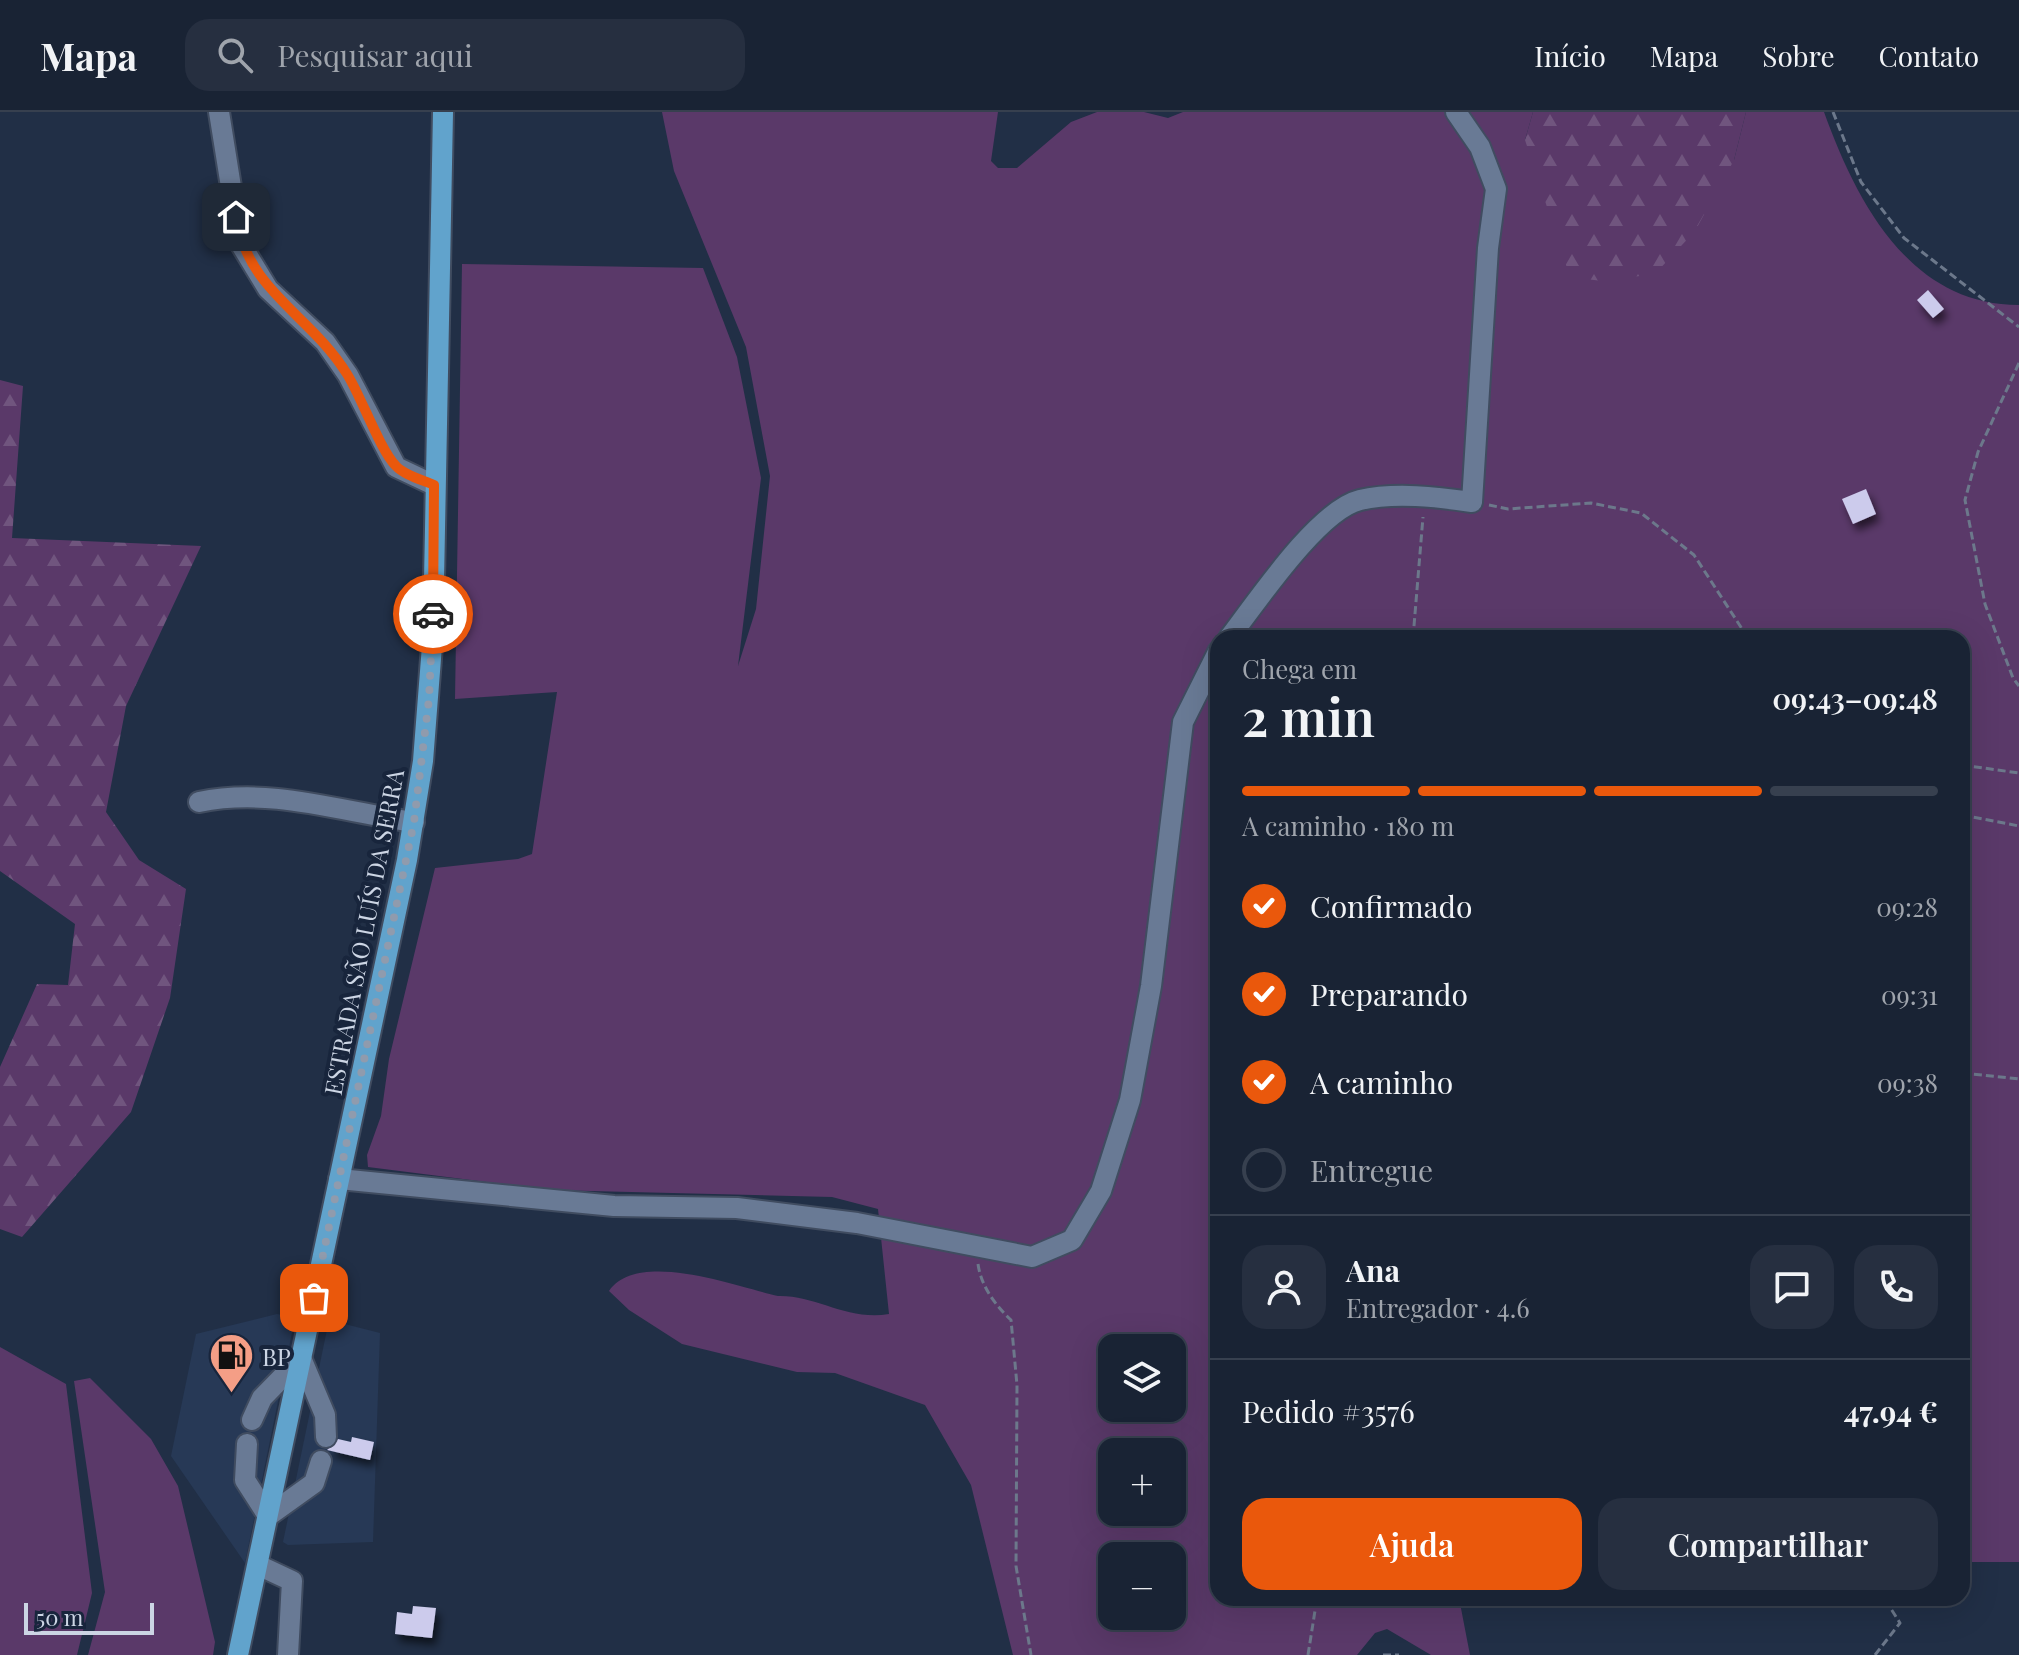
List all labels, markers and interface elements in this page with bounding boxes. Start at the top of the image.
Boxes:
search box [185,19,745,91]
text: Mapa [40,30,137,81]
icon: search [213,33,257,77]
text: Pesquisar aqui [277,35,473,75]
text: Início [1534,37,1606,74]
text: Mapa [1650,37,1718,74]
text: Sobre [1762,37,1835,74]
text: Contato [1879,37,1979,74]
pin [202,183,270,251]
icon: home [214,195,258,239]
courier [393,574,473,654]
icon: car [411,592,455,636]
text: Chega em [1242,651,1357,686]
text: 09:43–09:48 [1772,678,1938,718]
text: 2 min [1242,681,1375,750]
street label: ESTRADA SÃO LUÍS DA SERRA [316,765,410,1098]
text: A caminho · 180 m [1242,808,1454,843]
icon: check [1242,884,1286,928]
text: Confirmado [1310,886,1472,926]
text: 09:28 [1876,889,1938,924]
icon: check [1242,972,1286,1016]
text: Preparando [1310,974,1468,1014]
text: 09:31 [1881,977,1938,1012]
icon: check [1242,1060,1286,1104]
text: A caminho [1310,1062,1453,1102]
text: 09:38 [1877,1065,1938,1100]
text: Entregue [1310,1150,1433,1190]
button: person [1242,1245,1326,1329]
button: chat [1750,1245,1834,1329]
button: phone [1854,1245,1938,1329]
text: Ana [1346,1250,1400,1290]
pin [280,1264,348,1332]
icon: bag [292,1276,336,1320]
text: Entregador · 4.6 [1346,1290,1530,1325]
fuel station icon: BP [207,1332,255,1395]
map controls [1098,1334,1186,1630]
button: layers [1098,1334,1186,1422]
place label: BP [262,1340,291,1372]
text: Pedido #3576 [1242,1391,1415,1431]
text: 47.94 € [1844,1391,1938,1431]
button: + [1098,1438,1186,1526]
button: Ajuda [1242,1498,1582,1590]
button: Compartilhar [1598,1498,1938,1590]
button: − [1098,1542,1186,1630]
scale bar [24,1599,154,1635]
text: 50 m [36,1602,83,1632]

